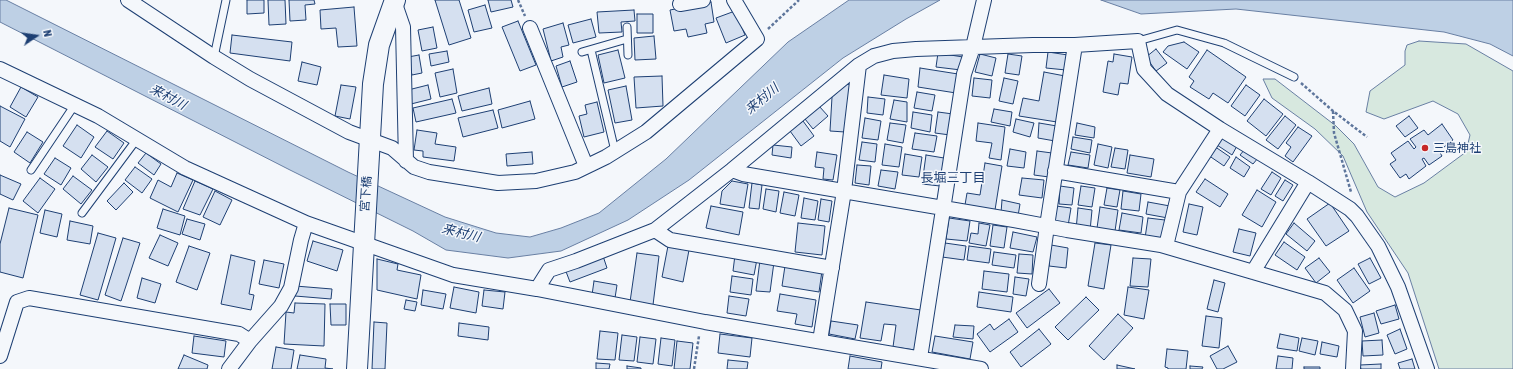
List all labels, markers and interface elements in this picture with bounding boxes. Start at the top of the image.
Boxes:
north arrow [16,16,56,56]
text: N [41,29,54,38]
water label: 来村川 [742,80,782,118]
water label: 来村川 [147,81,189,113]
place label: 三島神社 [1433,141,1481,155]
marker: 三島神社 [1420,143,1430,153]
district label: 長堀三丁目 [921,170,985,186]
street label: 宮下橋 [358,176,374,212]
water label: 来村川 [440,221,482,245]

